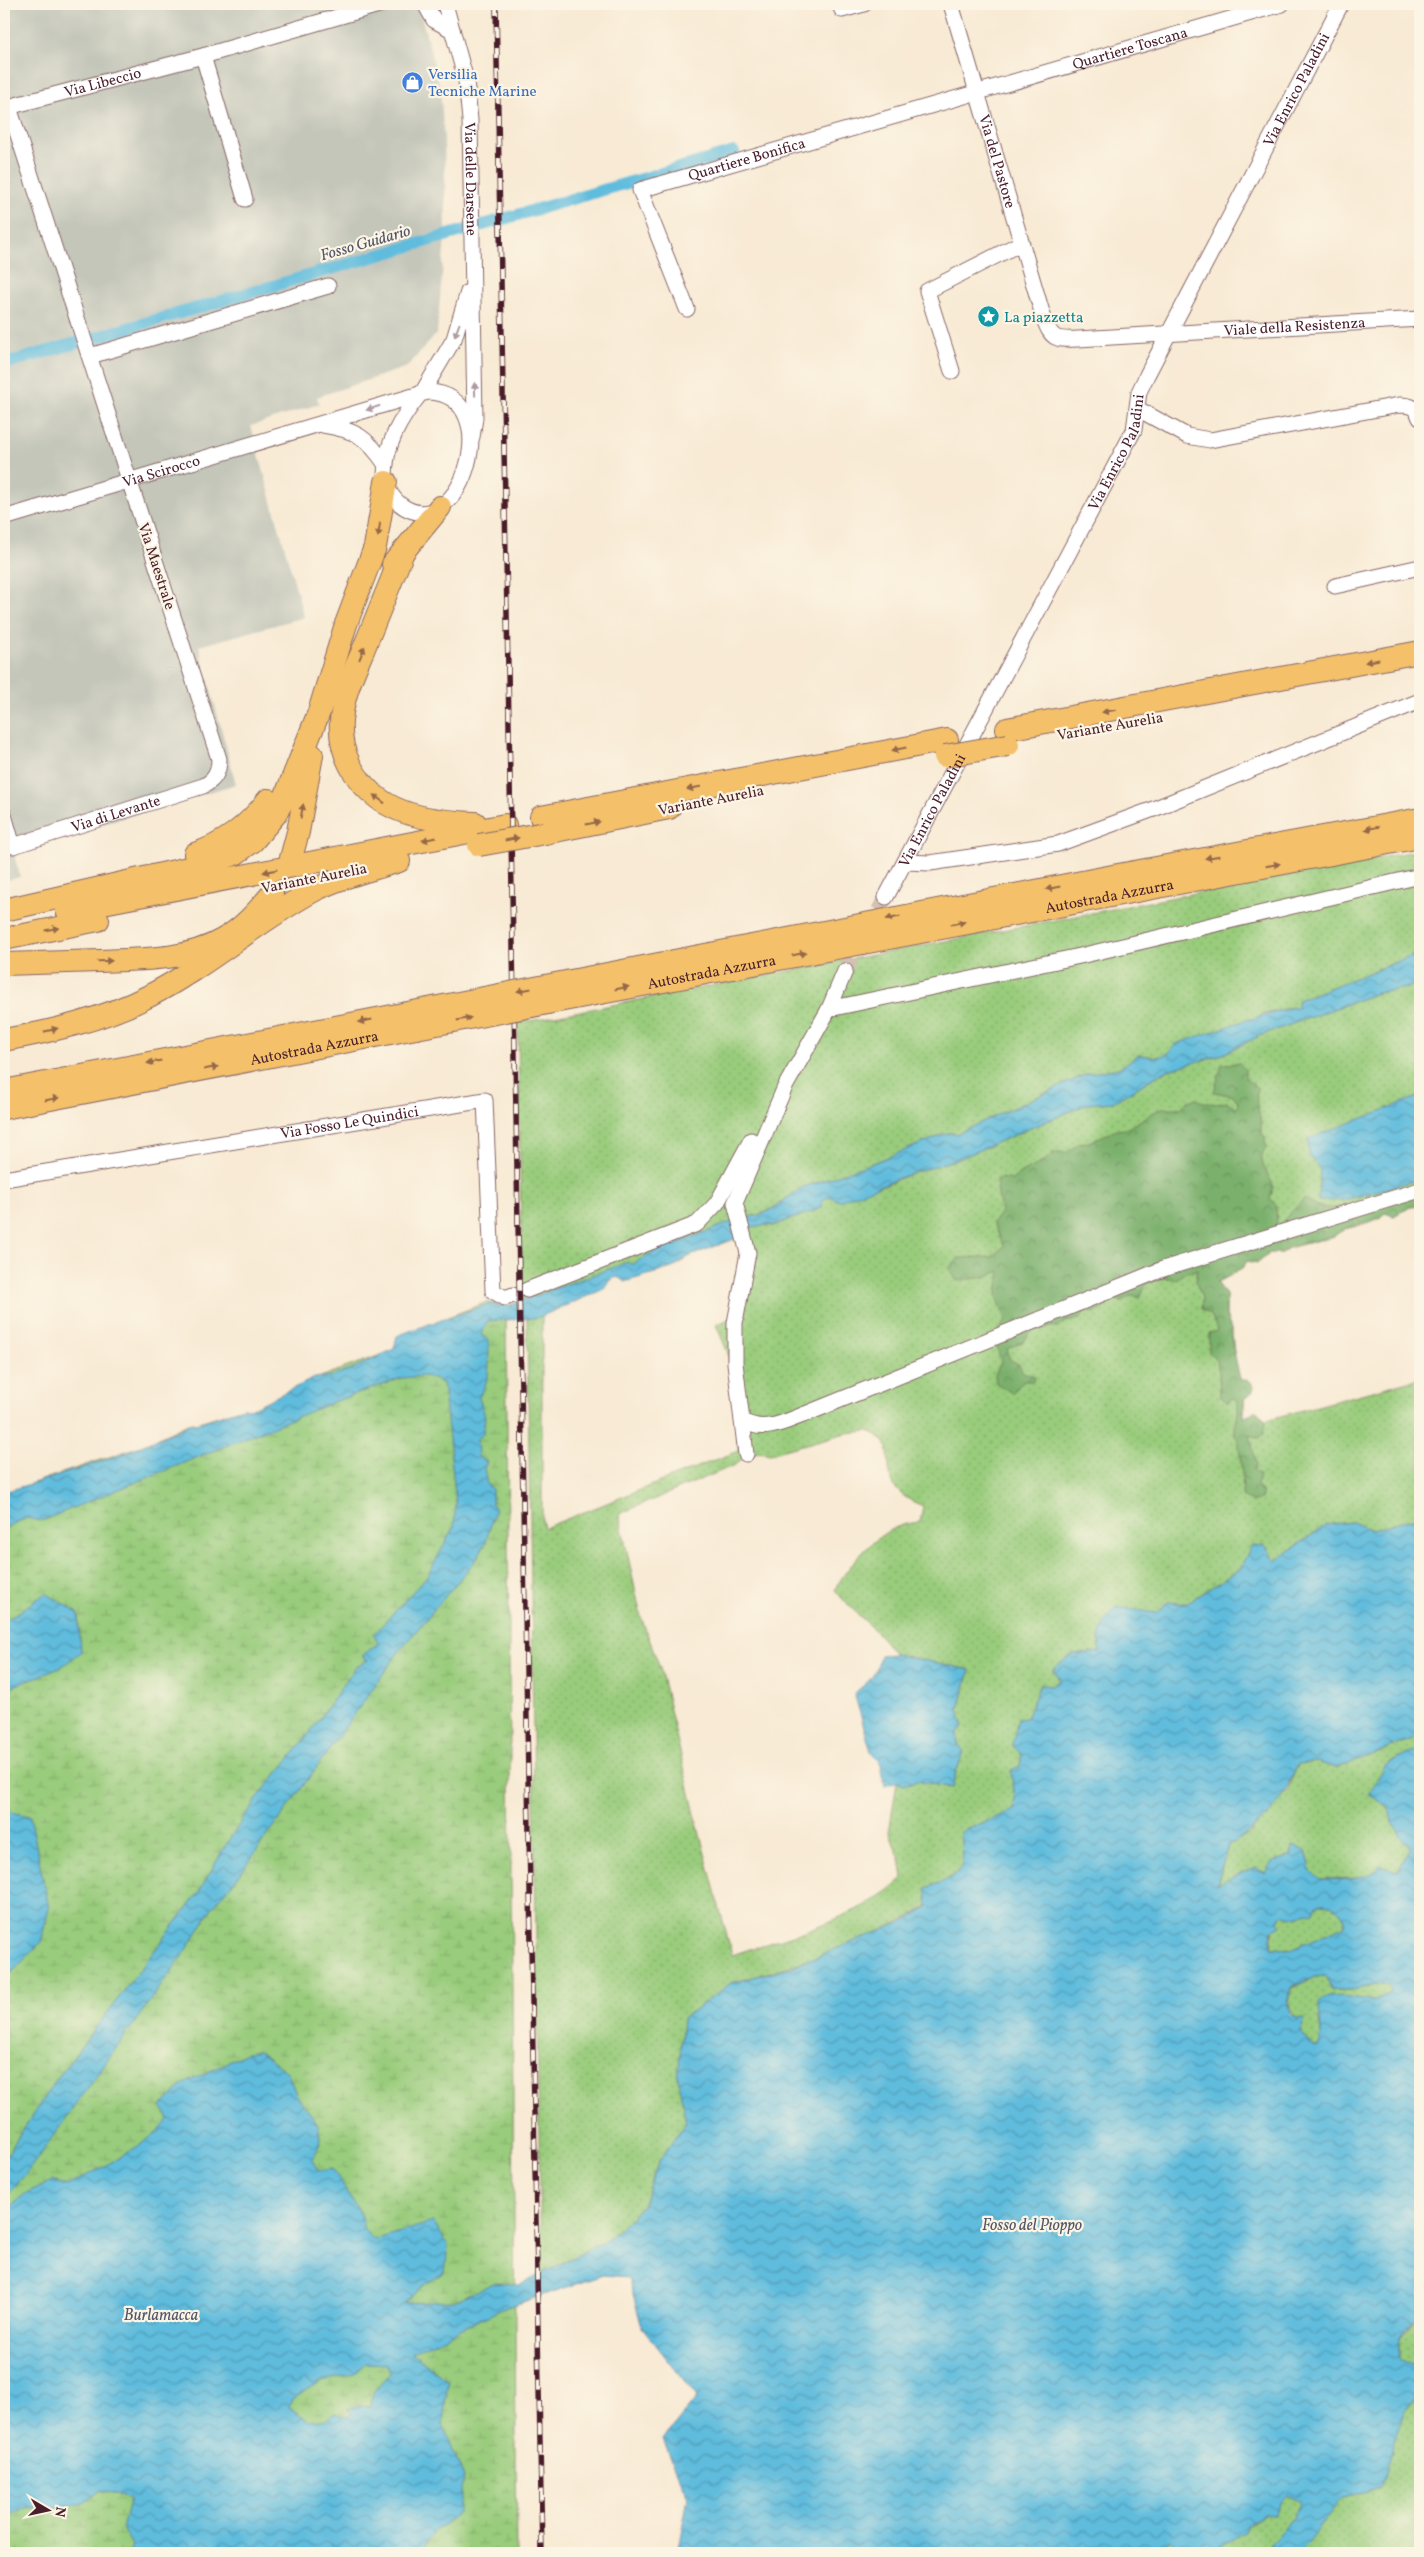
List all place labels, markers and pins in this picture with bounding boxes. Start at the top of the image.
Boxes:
place label: Versilia Tecniche Marine [428,65,537,103]
shop icon: Versilia Tecniche Marine [400,71,424,95]
place icon: La piazzetta [976,305,1000,329]
place label: La piazzetta [1004,308,1083,329]

